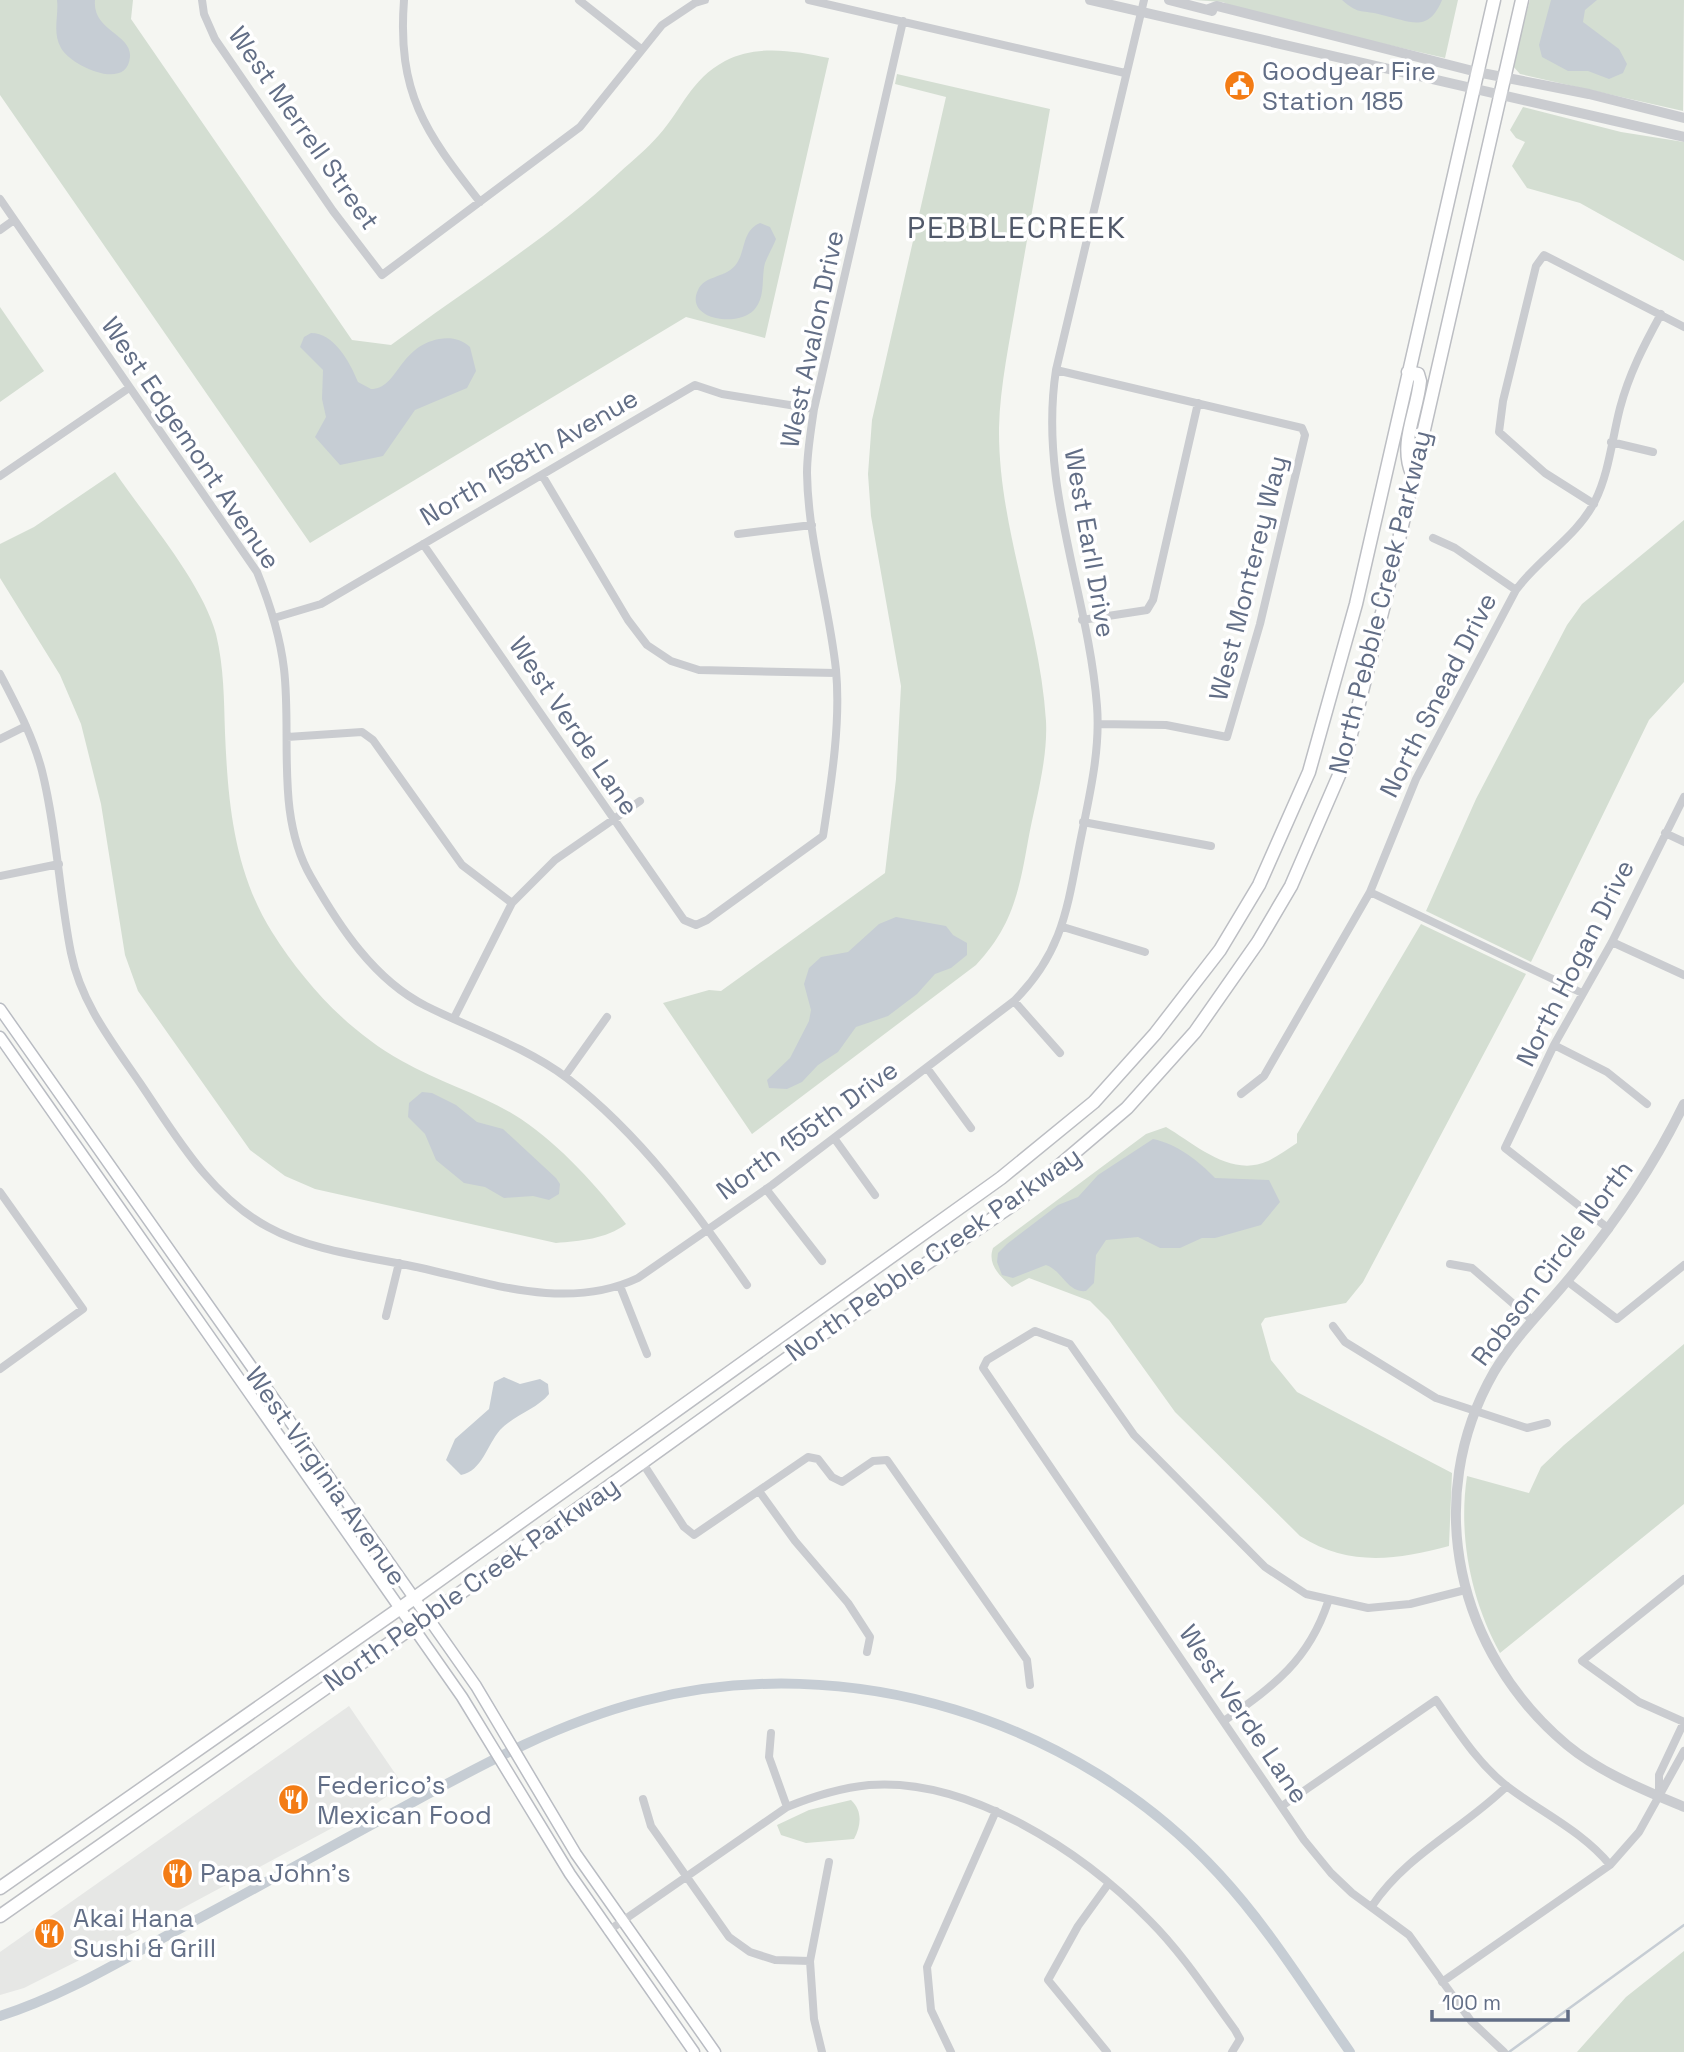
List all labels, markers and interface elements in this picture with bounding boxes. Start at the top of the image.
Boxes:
street label: West Merrell Street [221,19,387,237]
place label: Goodyear Fire Station 185 [1262,54,1436,118]
public building icon: Goodyear Fire Station 185 [1222,69,1256,103]
district label: PEBBLECREEK [907,208,1127,247]
street label: West Avalon Drive [772,227,852,451]
street label: West Edgemont Avenue [94,310,288,576]
street label: North 158th Avenue [414,381,644,533]
street label: North Pebble Creek Parkway [1321,427,1439,777]
street label: West Earll Drive [1057,446,1123,640]
street label: West Monterey Way [1201,452,1295,704]
street label: North Snead Drive [1372,587,1504,803]
street label: West Verde Lane [502,630,646,822]
street label: North Hogan Drive [1508,854,1642,1072]
street label: North 155th Drive [709,1053,905,1207]
street label: North Pebble Creek Parkway [779,1139,1087,1369]
street label: Robson Circle North [1463,1153,1641,1373]
street label: West Virginia Avenue [238,1360,414,1592]
street label: North Pebble Creek Parkway [317,1469,625,1699]
street label: West Verde Lane [1172,1618,1316,1810]
place label: Federico's Mexican Food [317,1768,492,1832]
restaurant icon: Federico's Mexican Food [277,1783,311,1817]
restaurant icon: Papa John's [160,1856,194,1890]
place label: Papa John's [200,1856,351,1890]
place label: Akai Hana Sushi & Grill [73,1901,216,1965]
restaurant icon: Akai Hana Sushi & Grill [33,1916,67,1950]
scale bar [1432,1979,1568,2023]
text: 100 m [1442,1989,1501,2016]

